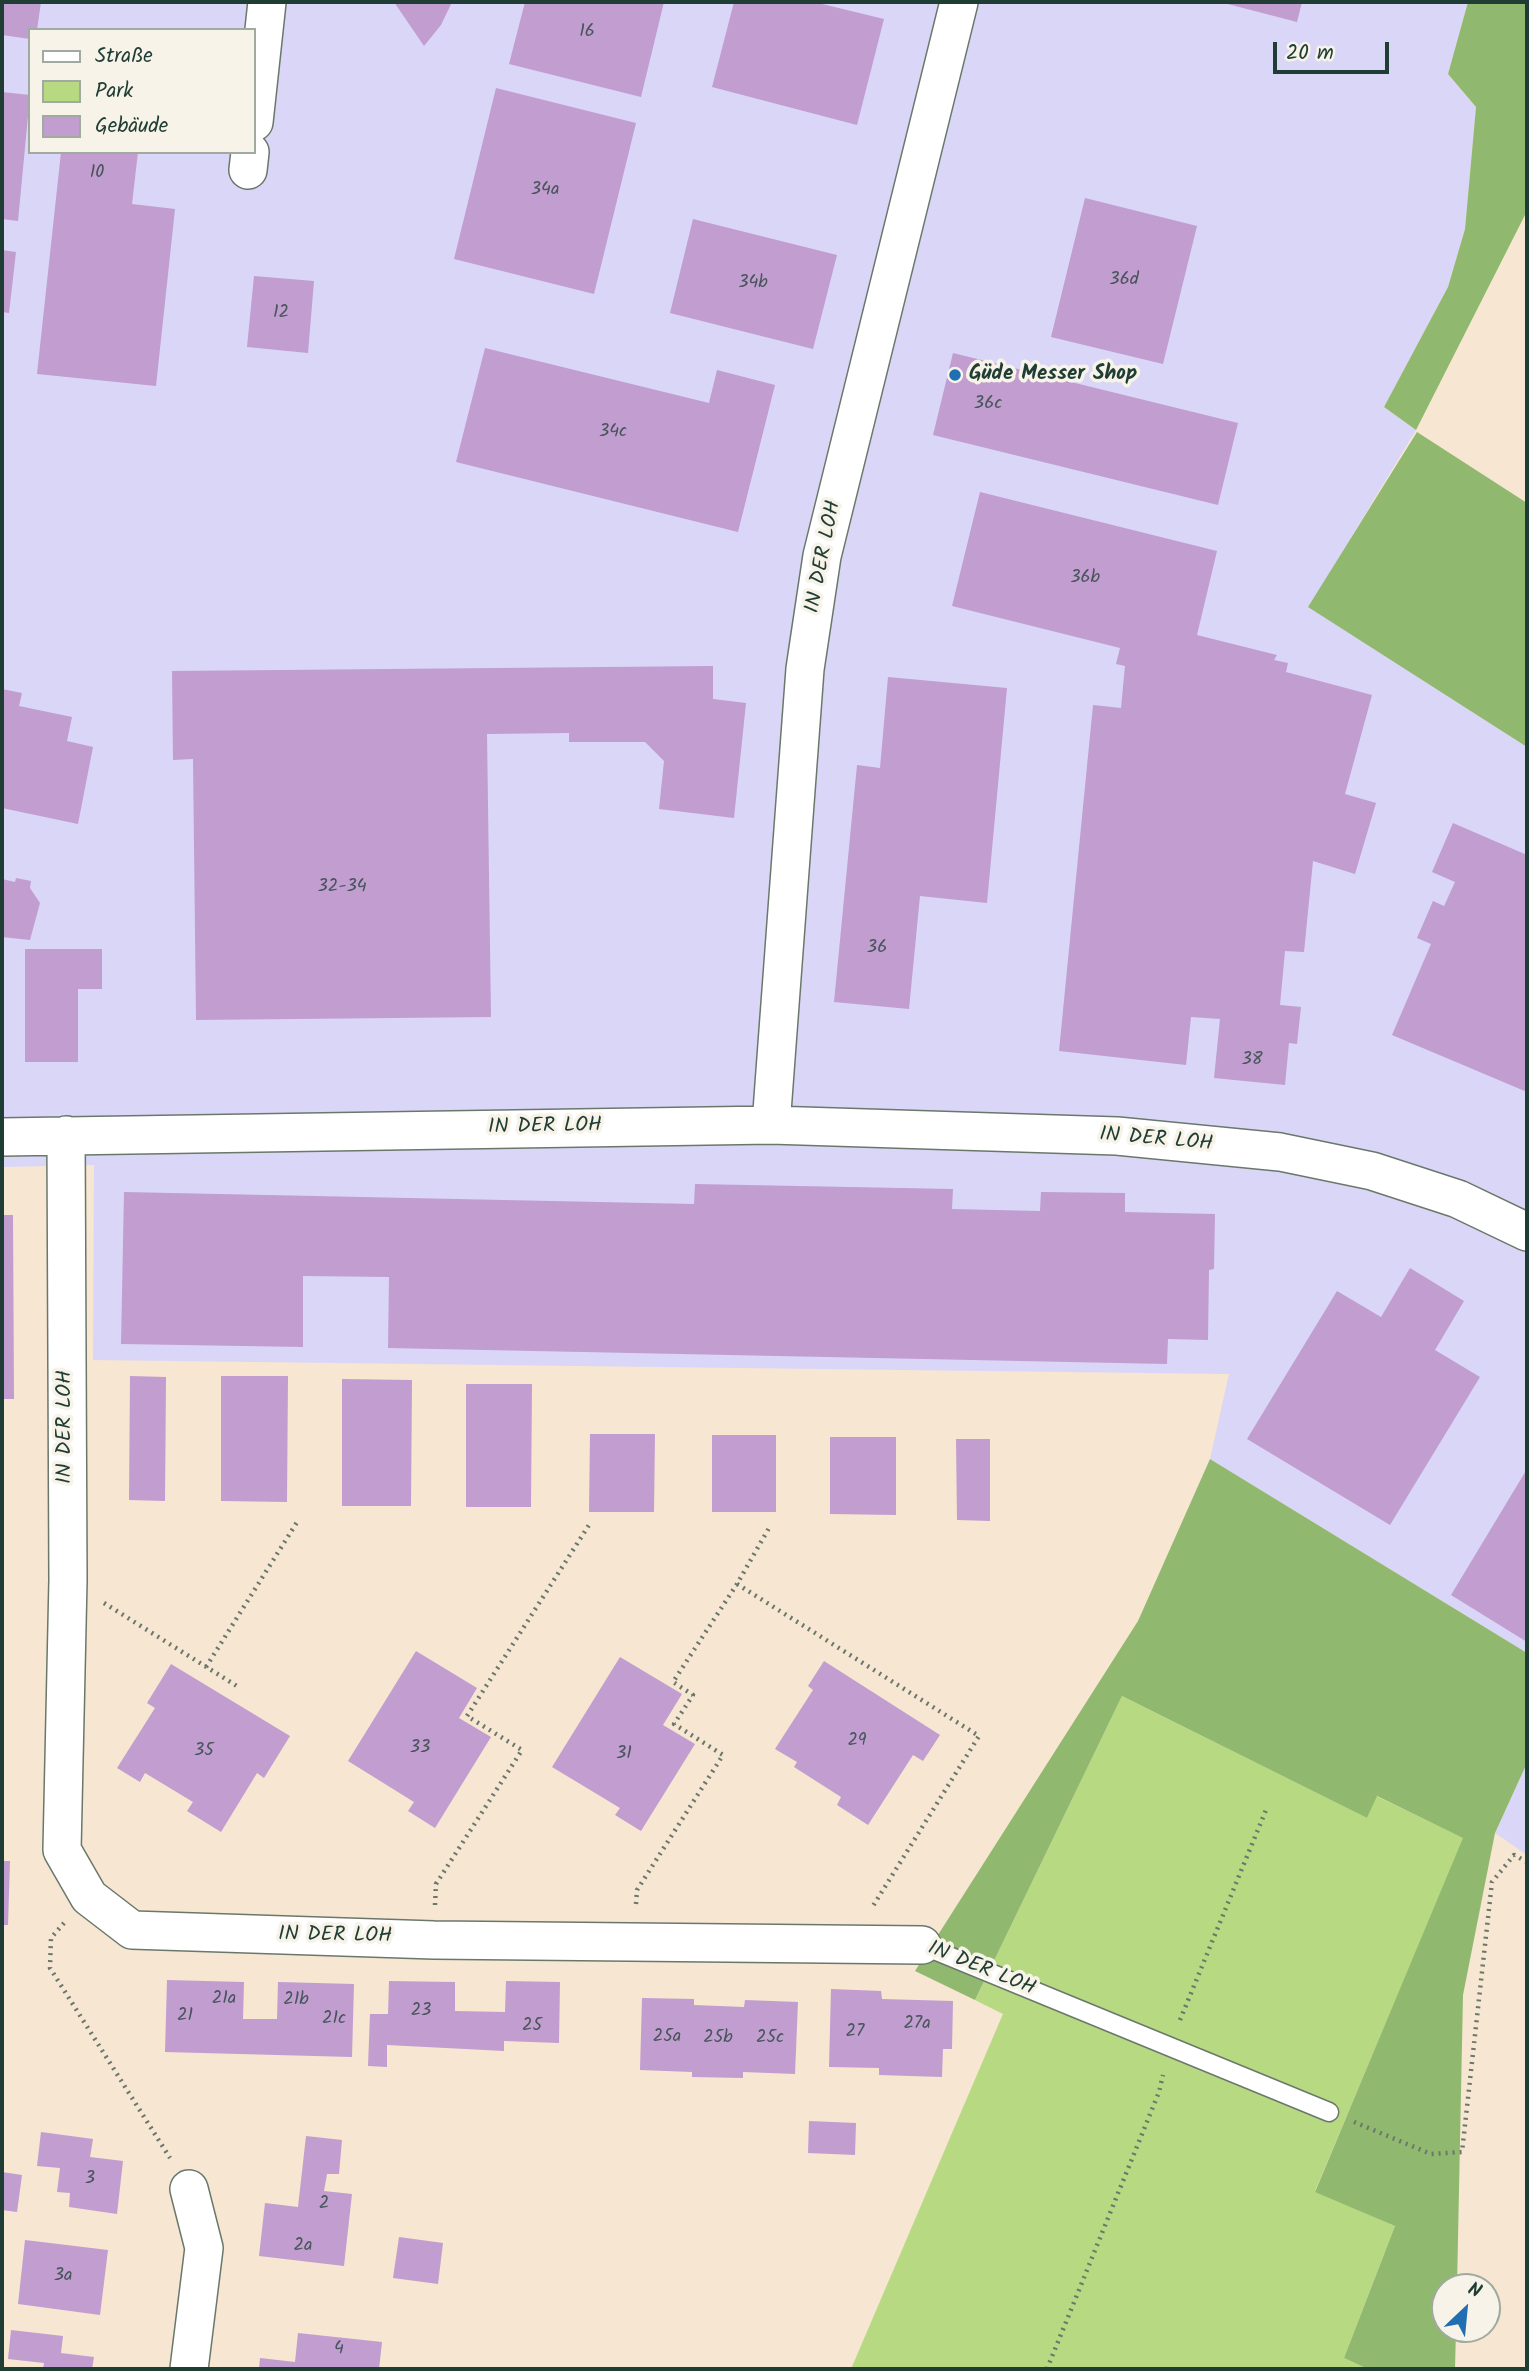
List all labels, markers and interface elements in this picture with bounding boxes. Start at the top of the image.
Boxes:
house number: 16 [579,22,595,44]
legend [28,28,256,154]
scale bar [1277,28,1392,72]
text: 20 m [1286,37,1334,70]
text: Straße [95,40,153,73]
text: Park [95,75,133,108]
text: Gebäude [95,110,168,143]
house number: 10 [90,163,104,185]
house number: 34a [531,180,559,202]
house number: 36d [1109,270,1139,292]
house number: 34b [738,273,768,295]
house number: 12 [273,303,289,325]
place label: Güde Messer Shop [969,362,1137,388]
marker: Güde Messer Shop [947,367,963,383]
house number: 36c [974,394,1002,416]
house number: 34c [599,422,627,444]
street label: IN DER LOH [802,499,848,615]
house number: 36b [1070,568,1100,590]
house number: 32-34 [317,877,367,899]
house number: 36 [867,938,887,960]
house number: 38 [1241,1050,1263,1072]
street label: IN DER LOH [488,1114,602,1142]
street label: IN DER LOH [1098,1123,1214,1159]
street label: IN DER LOH [53,1370,79,1484]
house number: 29 [847,1731,867,1753]
house number: 33 [410,1738,430,1760]
house number: 35 [194,1741,214,1763]
house number: 31 [616,1744,632,1766]
street label: IN DER LOH [278,1923,392,1951]
street label: IN DER LOH [923,1937,1039,2003]
house number: 21a [212,1989,236,2011]
house number: 21b [283,1990,309,2012]
house number: 23 [411,2001,431,2023]
house number: 21 [177,2006,193,2028]
house number: 21c [322,2009,346,2031]
house number: 27a [903,2014,931,2036]
house number: 25 [522,2016,542,2038]
house number: 27 [846,2022,864,2044]
house number: 25a [653,2027,681,2049]
house number: 25b [703,2028,733,2050]
house number: 25c [756,2028,784,2050]
house number: 3 [85,2169,95,2191]
house number: 2 [319,2194,329,2216]
house number: 2a [294,2236,312,2258]
house number: 3a [54,2266,72,2288]
north arrow [1431,2273,1501,2343]
text: N [1462,2275,1486,2307]
house number: 4 [334,2339,344,2361]

